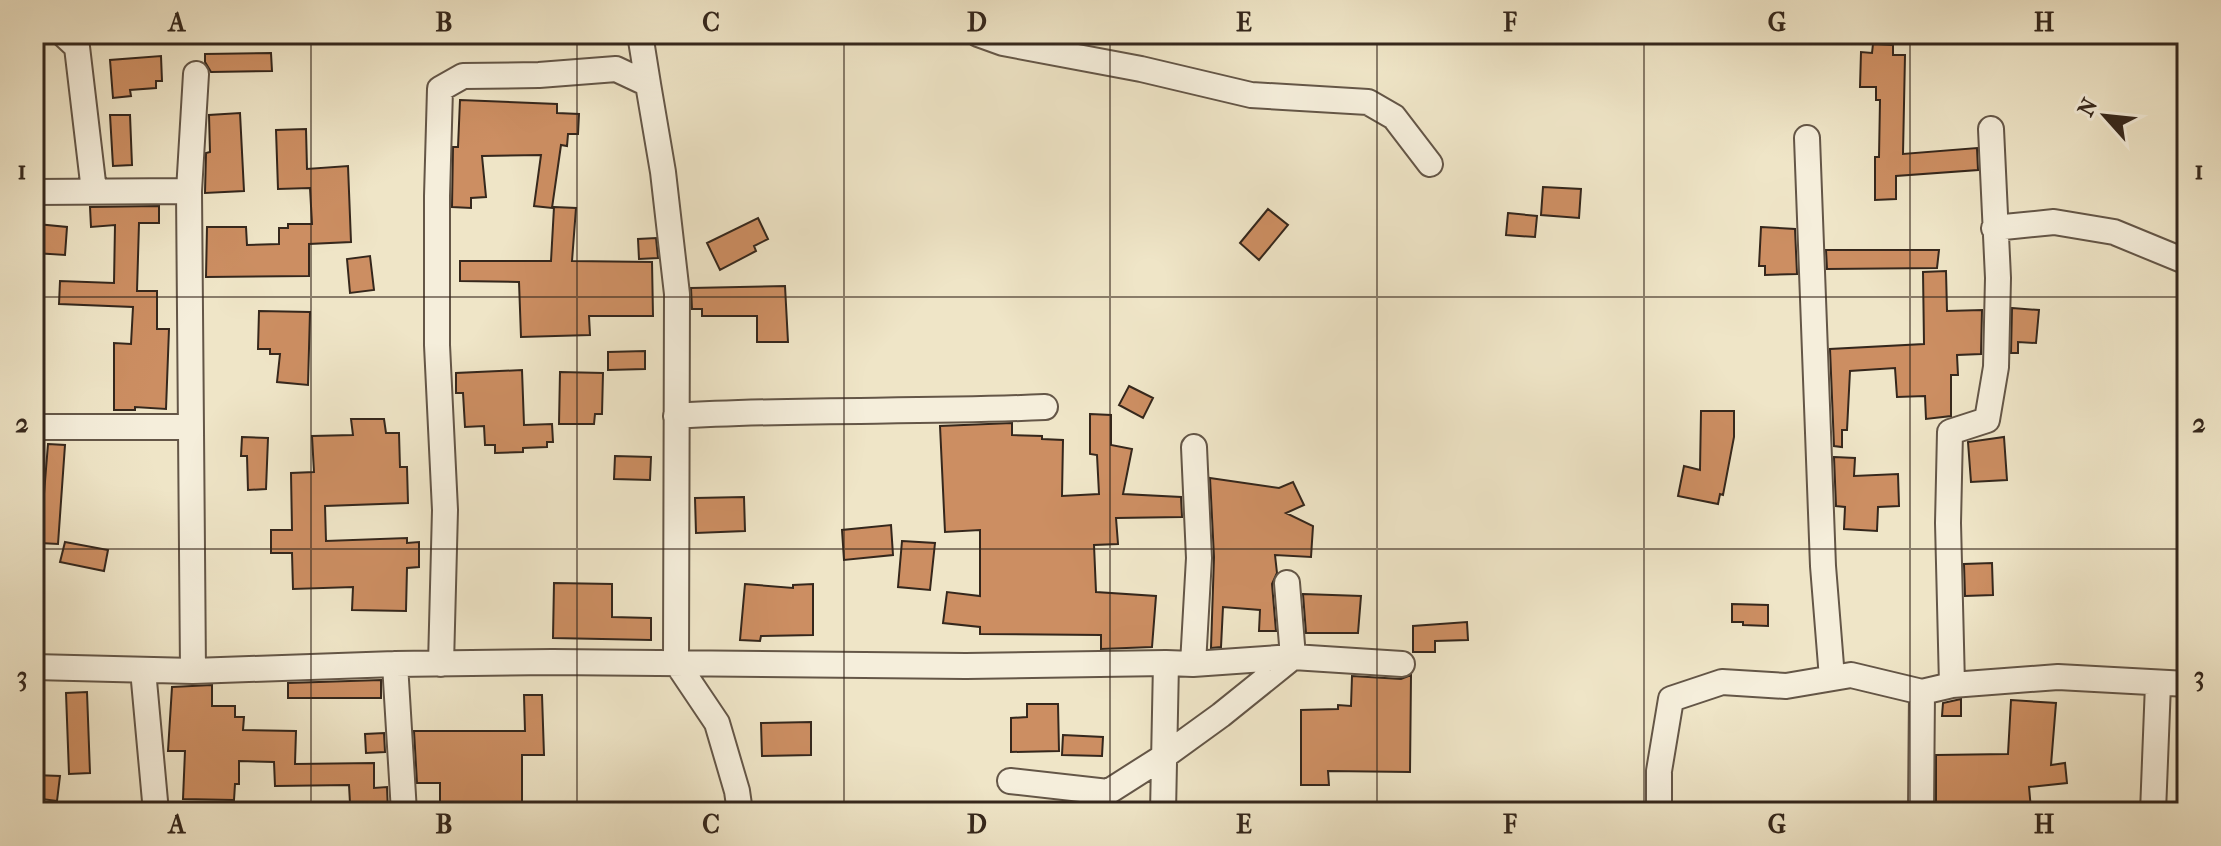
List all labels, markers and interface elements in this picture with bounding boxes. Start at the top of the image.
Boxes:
text: A [167,7,187,38]
text: B [436,7,453,38]
text: C [702,7,720,38]
text: D [967,7,987,38]
text: E [1236,7,1252,38]
text: F [1502,7,1517,38]
text: G [1768,7,1786,38]
text: H [2034,7,2055,38]
north arrow [2065,76,2145,156]
text: N [2073,94,2104,121]
text: 1 [17,155,27,186]
text: 1 [2194,155,2204,186]
text: 2 [15,408,29,439]
text: 2 [2192,408,2206,439]
text: 3 [17,661,27,692]
text: 3 [2194,661,2204,692]
text: A [167,809,187,840]
text: B [436,809,453,840]
text: C [702,809,720,840]
text: D [967,809,987,840]
text: E [1236,809,1252,840]
text: F [1502,809,1517,840]
text: G [1768,809,1786,840]
text: H [2034,809,2055,840]

